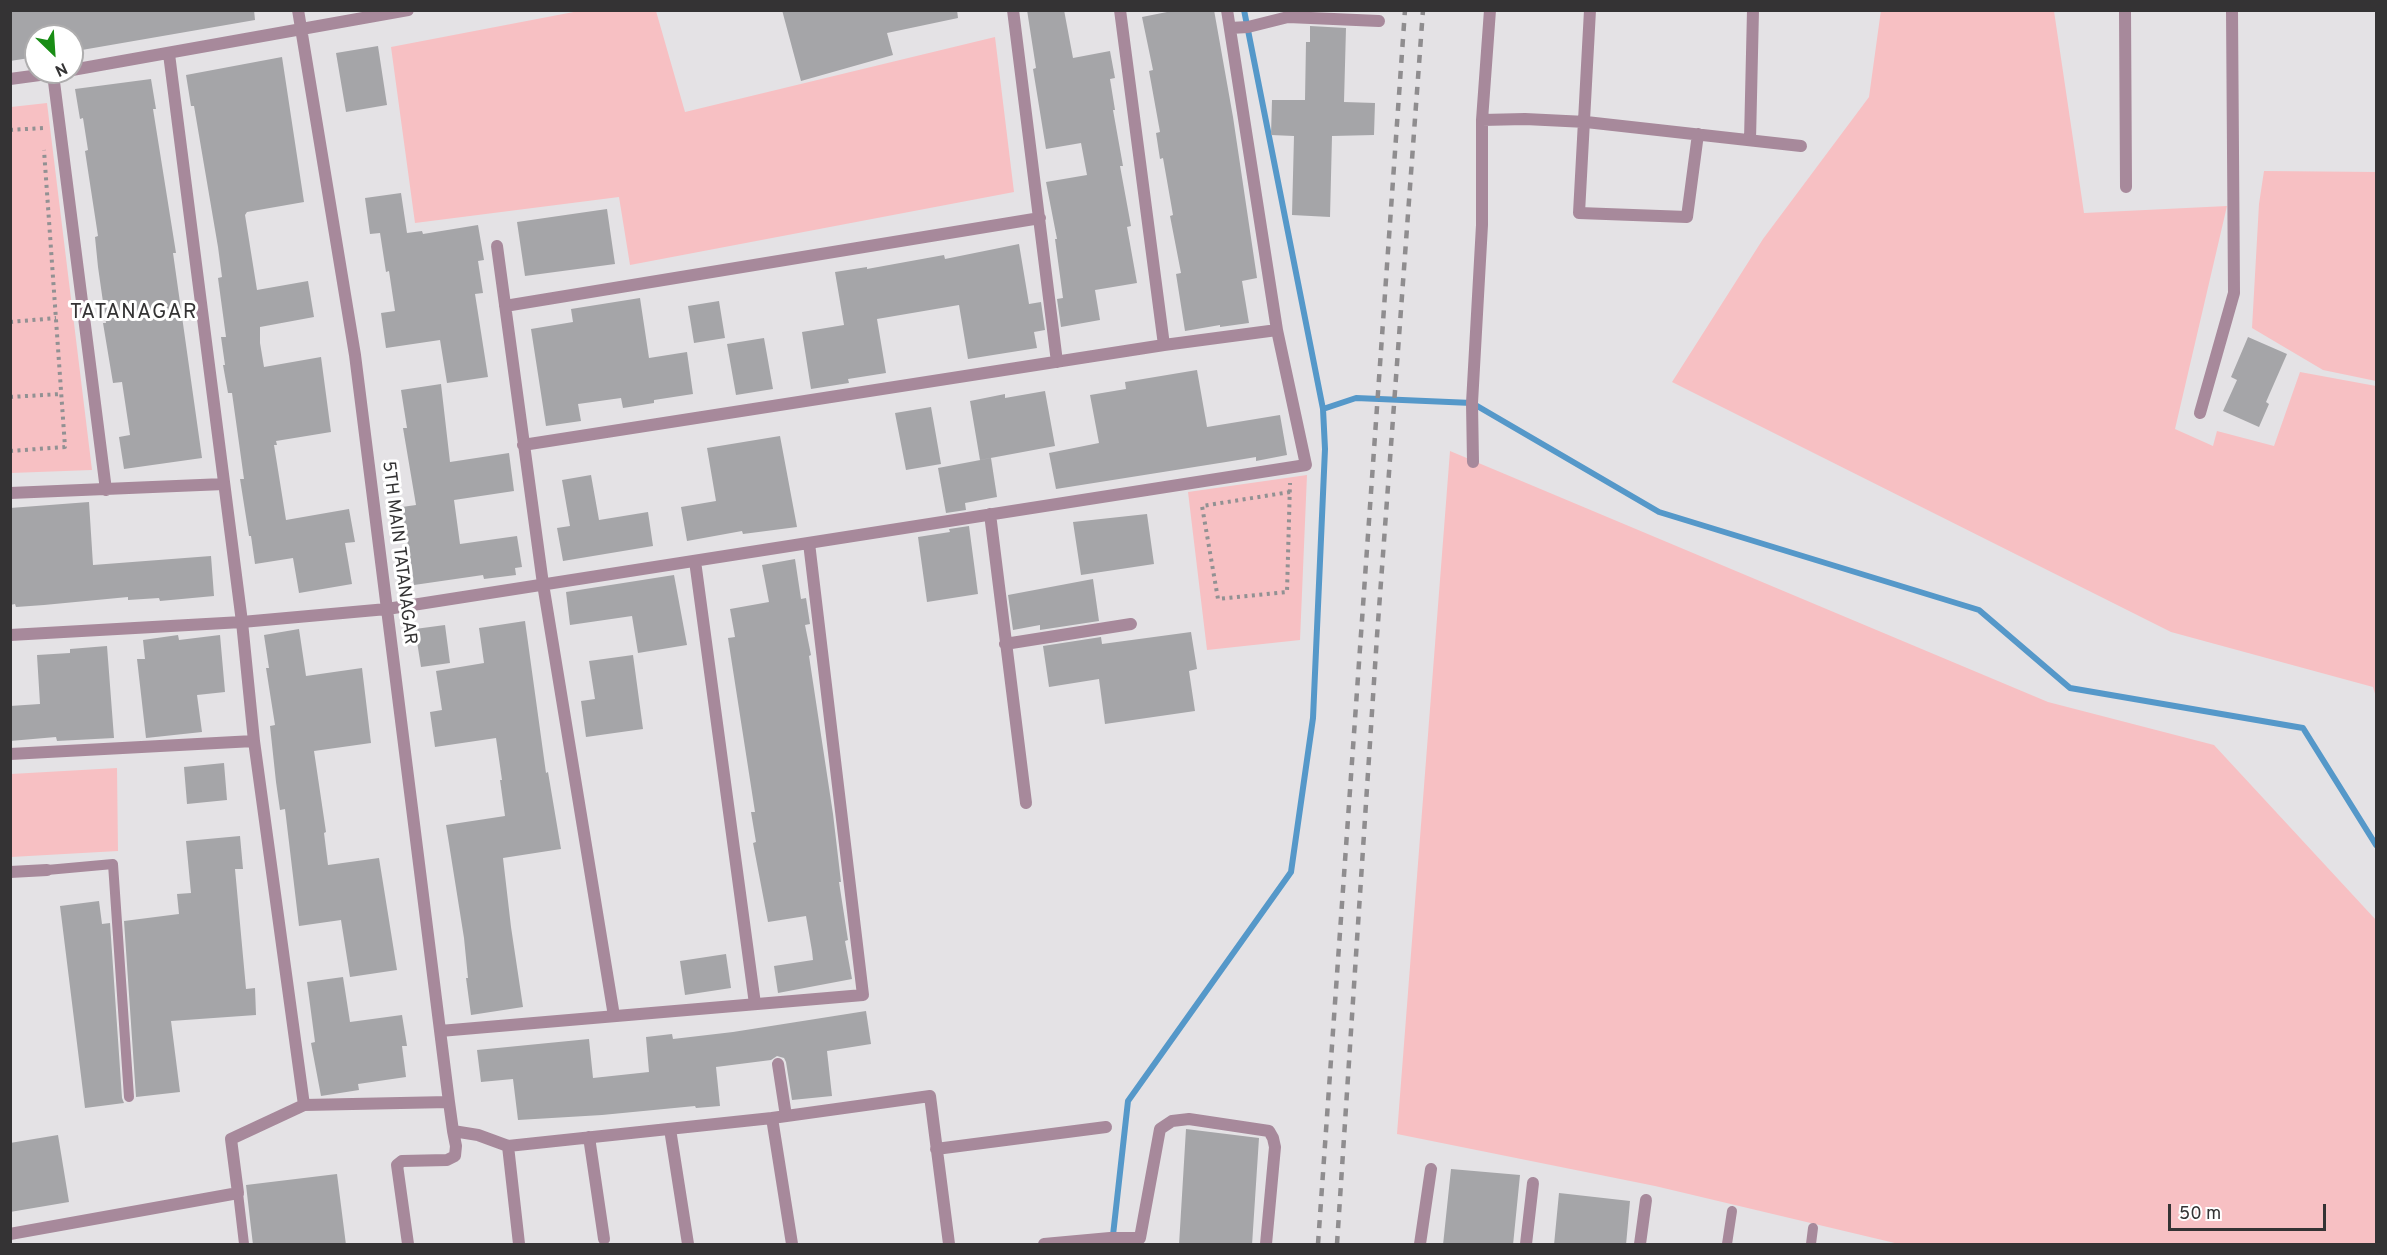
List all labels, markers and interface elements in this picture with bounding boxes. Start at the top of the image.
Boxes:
north arrow [24,24,84,84]
text: N [51,57,70,80]
district label: TATANAGAR [70,301,198,327]
street label: 5TH MAIN TATANAGAR [376,460,420,646]
scale bar [2171,1192,2328,1230]
text: 50 m [2179,1203,2221,1226]

